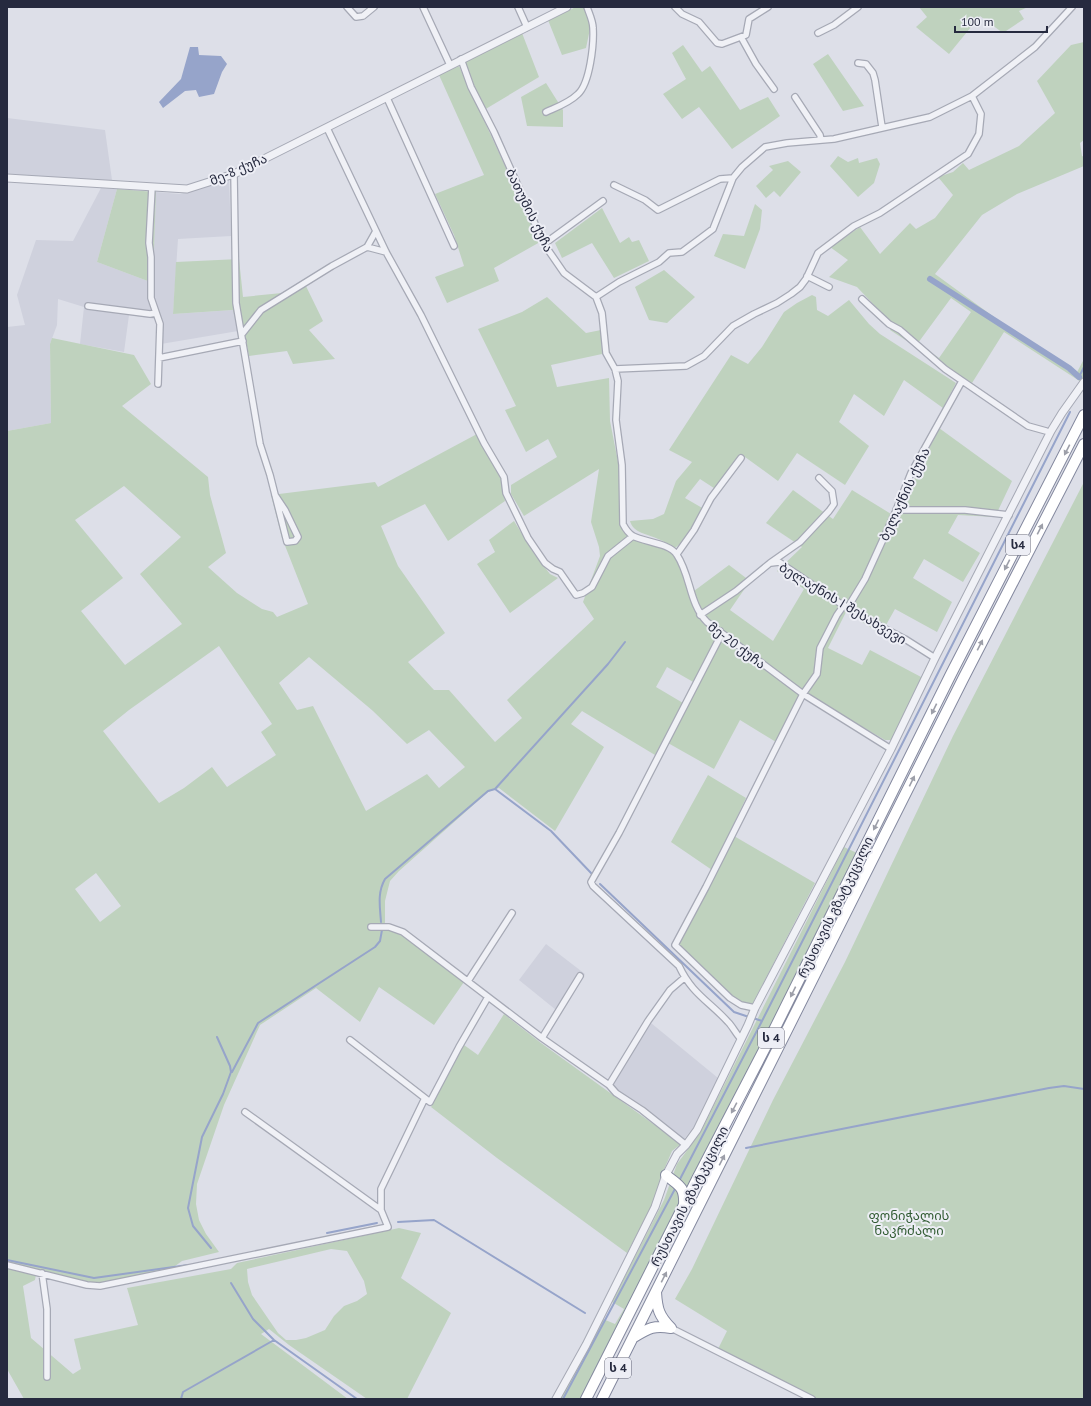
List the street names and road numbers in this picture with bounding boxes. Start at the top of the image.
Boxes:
street label: მე-8 ქუჩა [207,150,270,189]
street label: ბათუმის ქუჩა [502,165,557,255]
street label: ბელაქნის ქუჩა [875,445,934,544]
road number: ს4 [1006,535,1030,555]
street label: ბელაქნის I შესახვევი [776,559,910,648]
street label: მე-20 ქუჩა [704,618,769,673]
street label: რუსთავის გზატკეცილი [794,834,877,981]
road number: ს 4 [758,1028,784,1048]
street label: რუსთავის გზატკეცილი [647,1123,732,1269]
road number: ს 4 [605,1358,631,1378]

